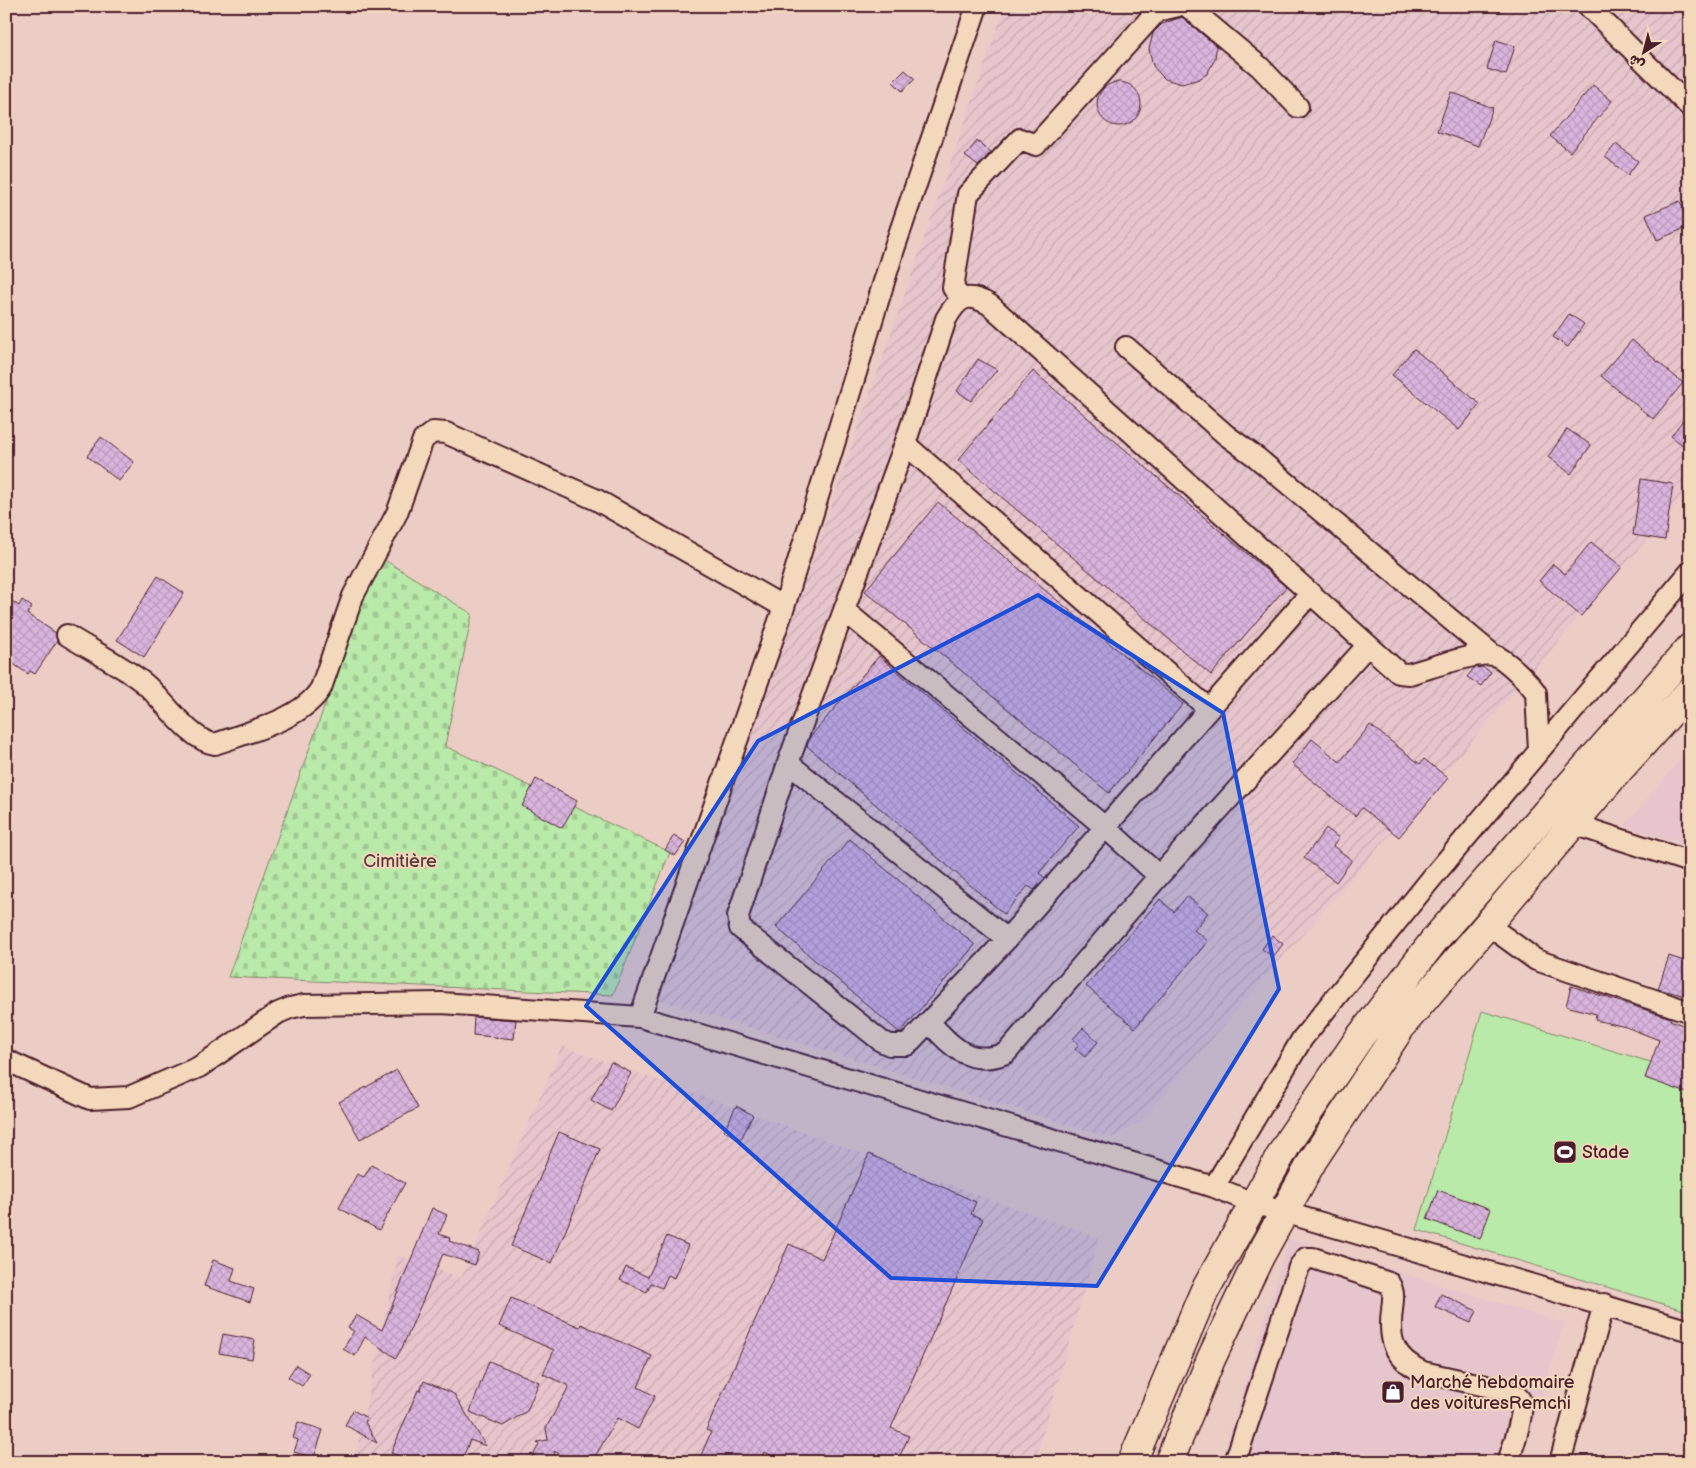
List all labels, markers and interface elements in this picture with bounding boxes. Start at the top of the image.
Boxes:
north arrow [1618,28,1668,78]
text: ش [1625,51,1648,74]
park label: Cimitière [363,851,437,872]
sports icon: Stade [1552,1139,1578,1165]
place label: Stade [1582,1142,1629,1163]
place label: Marché hebdomaire des voituresRemchi [1410,1372,1575,1414]
shop icon: Marché hebdomaire des voituresRemchi [1380,1379,1406,1405]

